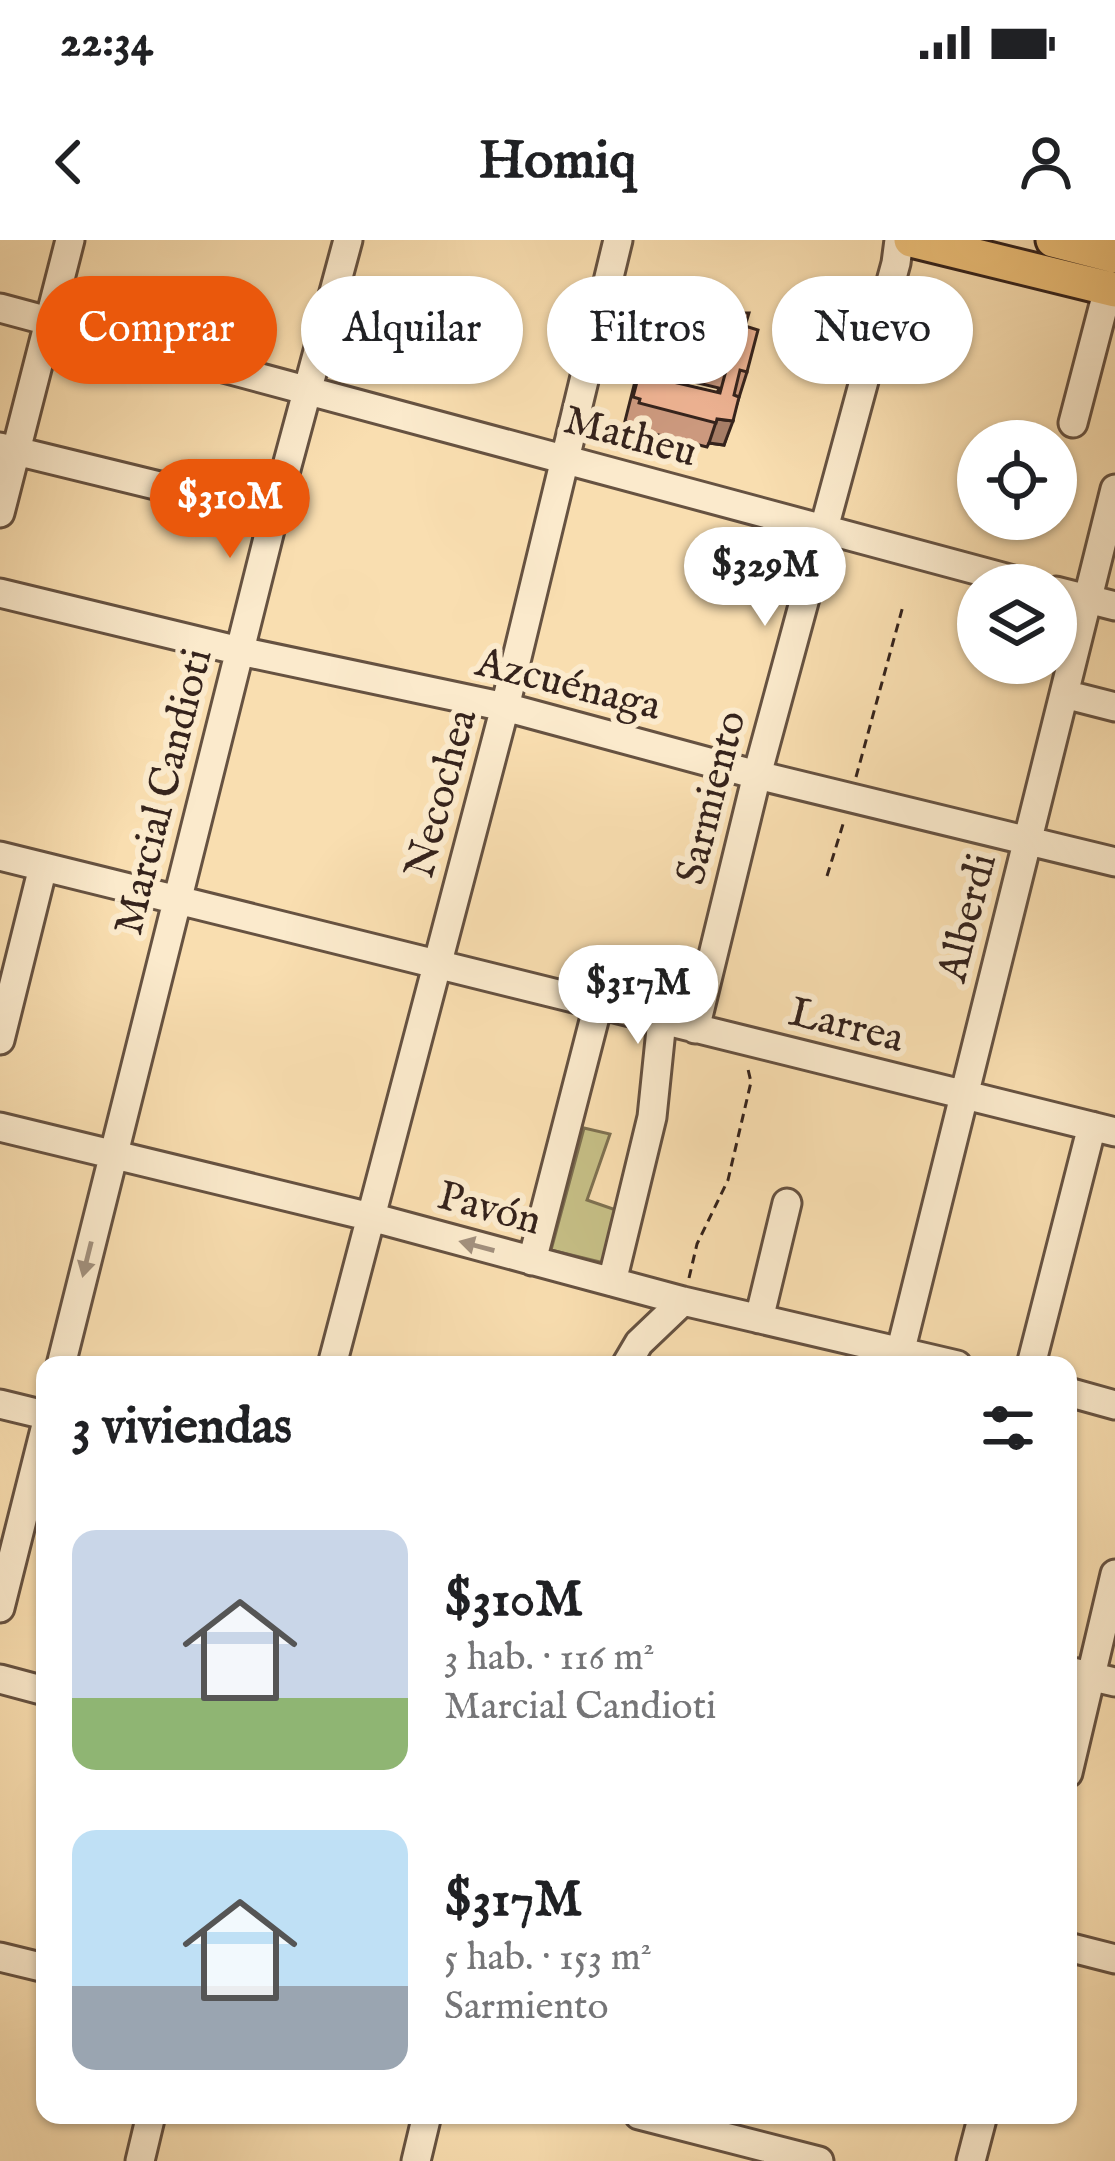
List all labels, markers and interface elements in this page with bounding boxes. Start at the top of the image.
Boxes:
text: 22:34 [60,14,153,71]
text: Homiq [479,128,636,197]
icon: back [36,129,102,195]
icon: person [1013,129,1079,195]
chip: Comprar [36,276,277,384]
chip: Alquilar [301,276,523,384]
chip: Filtros [547,276,748,384]
chip: Nuevo [772,276,973,384]
street label: Matheu [558,394,702,480]
map controls [957,420,1077,684]
button: locate [957,420,1077,540]
pin: $310M [146,459,314,561]
text: $310M [177,473,283,522]
pin: $329M [681,527,849,629]
text: $329M [711,541,819,590]
button: layers [957,564,1077,684]
street label: Azcuénaga [469,637,667,734]
street label: Marcial Candioti [103,643,226,941]
street label: Necochea [394,703,491,884]
street label: Sarmiento [665,706,760,890]
street label: Alberdi [927,848,1010,989]
pin: $317M [554,945,722,1047]
text: $317M [585,959,691,1008]
street label: Larrea [783,987,910,1066]
street label: Pavón [432,1170,547,1249]
one-way arrow [458,1236,495,1255]
one-way arrow [77,1241,96,1278]
icon: filters [975,1395,1041,1461]
text: 3 viviendas [72,1396,292,1461]
text: $310M [444,1569,583,1634]
icon: home [168,1578,312,1722]
text: 3 hab. · 116 m² [444,1634,655,1683]
text: Marcial Candioti [444,1683,716,1732]
text: $317M [444,1869,582,1934]
icon: home [168,1878,312,2022]
text: 5 hab. · 153 m² [444,1934,652,1983]
text: Sarmiento [444,1983,608,2032]

